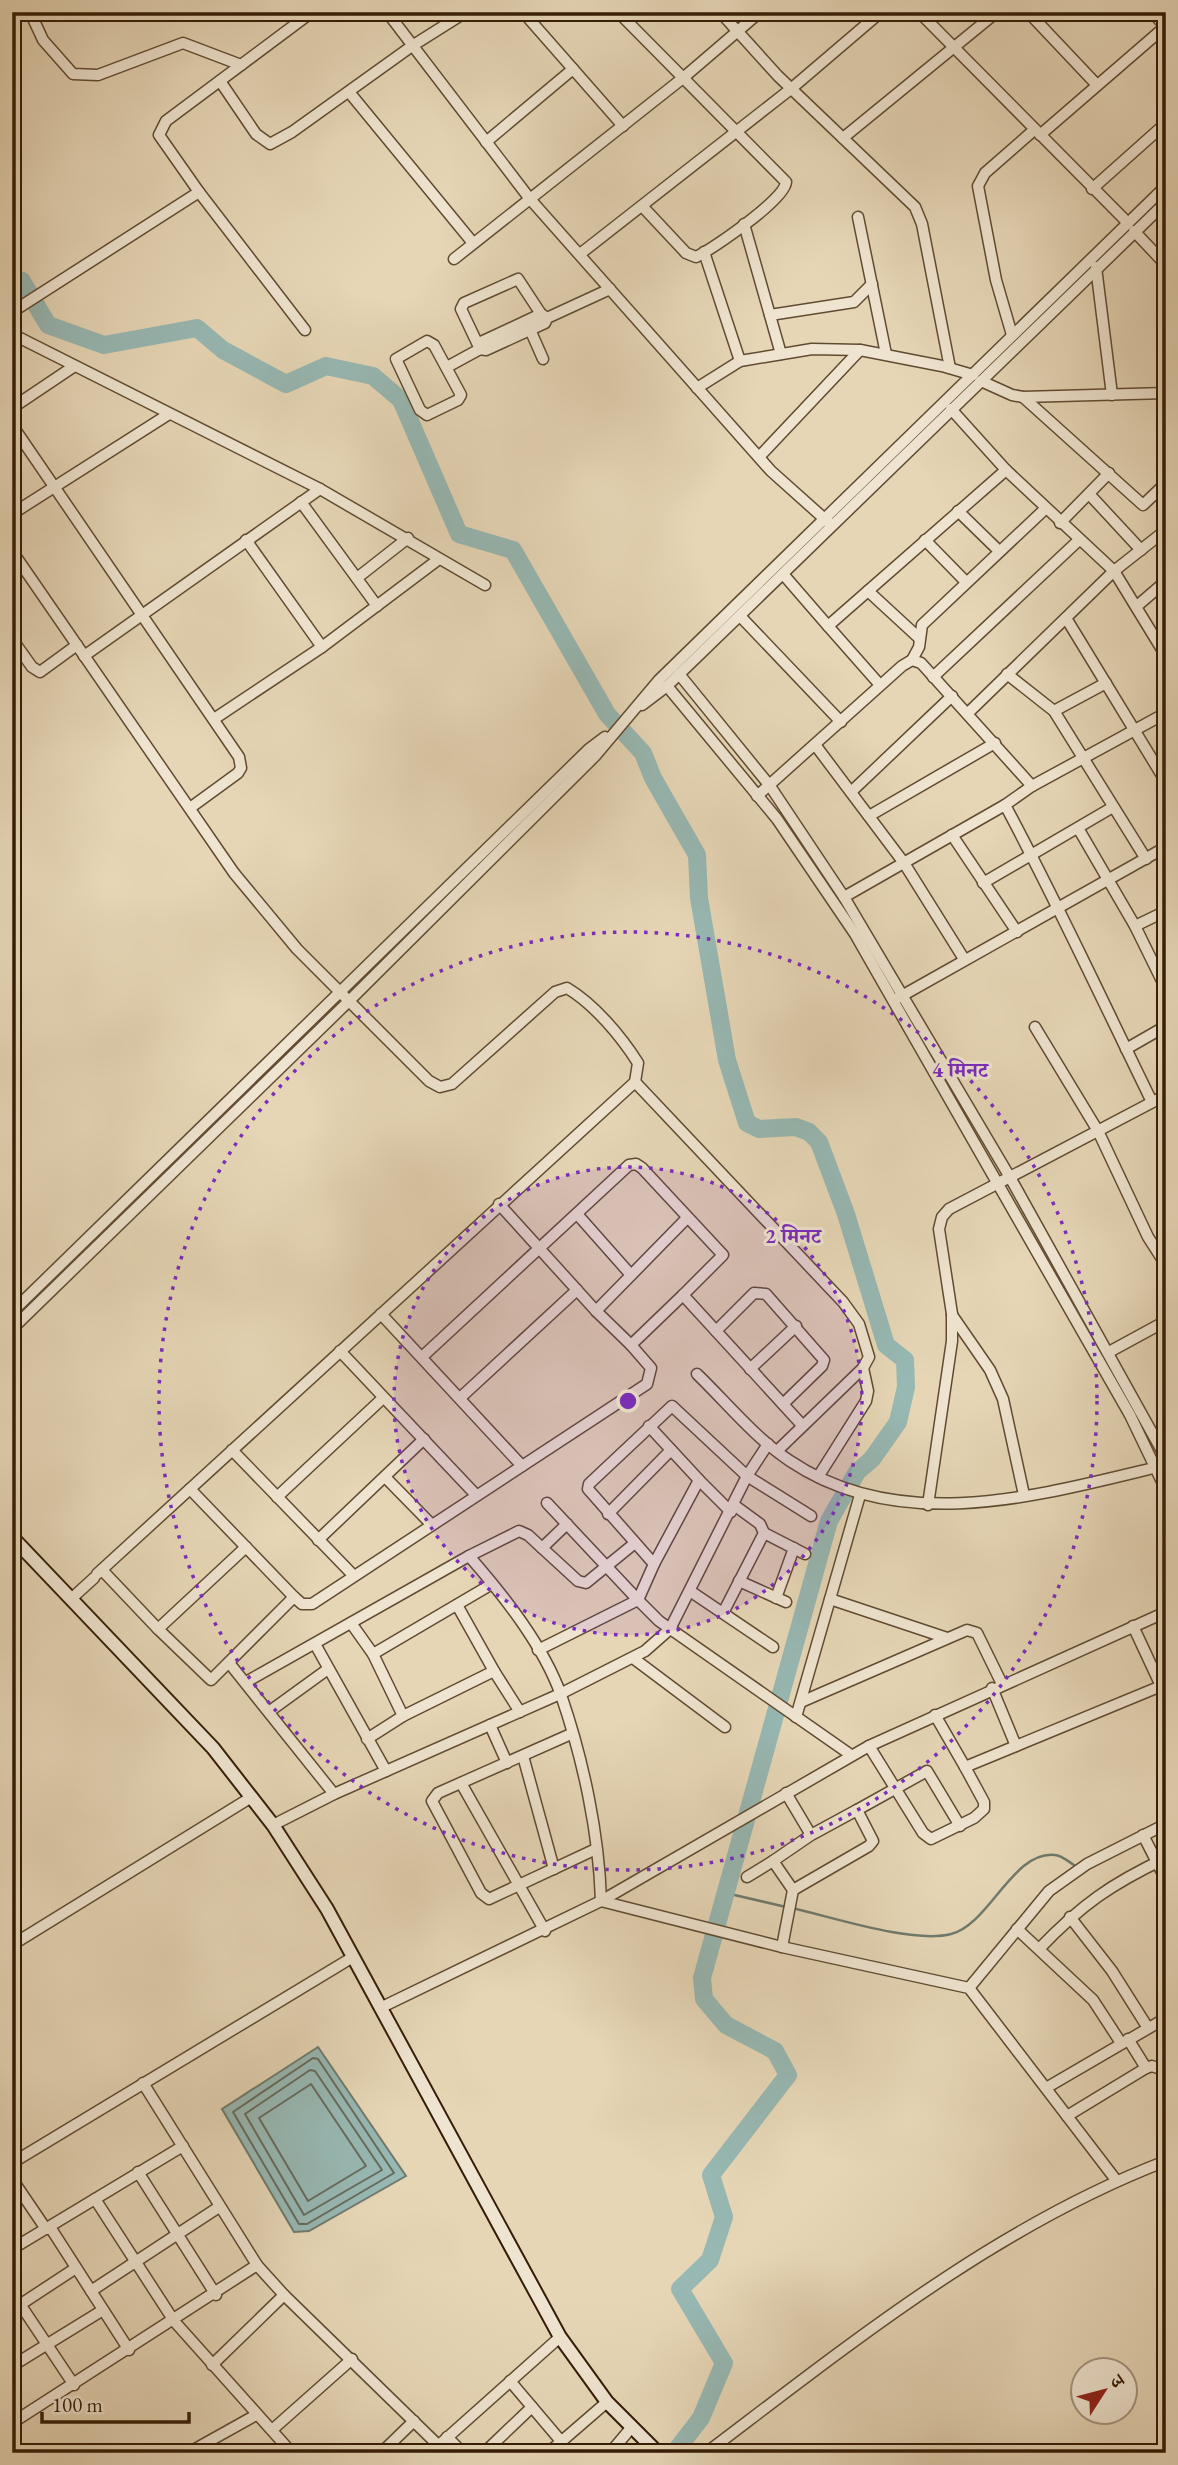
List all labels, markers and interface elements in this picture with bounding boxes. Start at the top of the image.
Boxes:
text: 4 मिनट [932,1056,990,1083]
text: 2 मिनट [765,1222,823,1249]
centre of rings [616,1389,640,1413]
north arrow [1070,2356,1140,2426]
text: उ [1103,2368,1131,2394]
scale bar [42,2381,189,2425]
text: 100 m [52,2391,103,2418]

